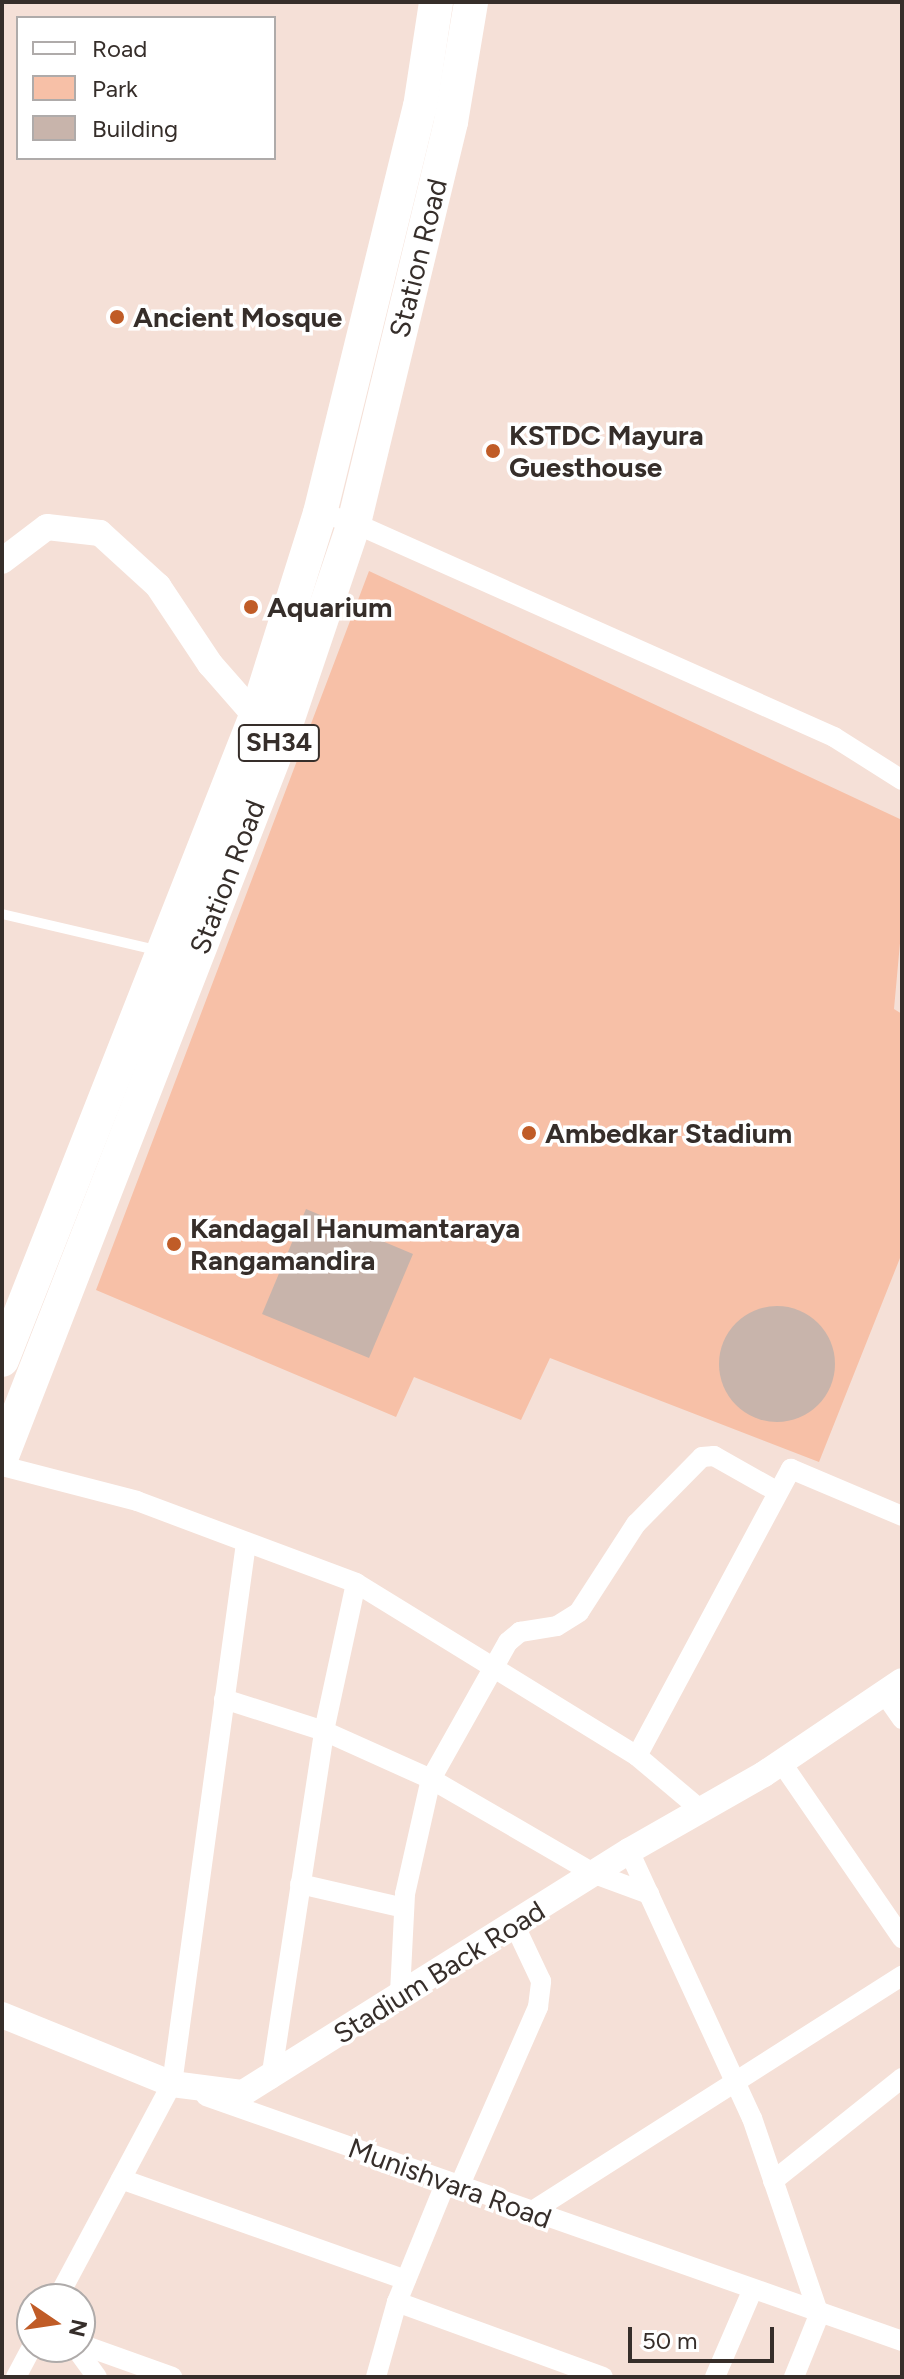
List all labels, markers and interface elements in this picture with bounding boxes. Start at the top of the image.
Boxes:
legend [16,16,276,160]
text: Road [92,34,147,63]
text: Park [92,74,138,103]
text: Building [92,114,178,143]
street label: Station Road [382,175,454,341]
place label: Ancient Mosque [133,300,342,334]
marker: Ancient Mosque [108,308,126,326]
place label: KSTDC Mayura Guesthouse [509,418,704,484]
marker: KSTDC Mayura Guesthouse [484,442,502,460]
place label: Aquarium [267,590,392,624]
marker: Aquarium [242,598,260,616]
road number: SH34 [237,721,321,765]
street label: Station Road [182,795,272,959]
place label: Ambedkar Stadium [545,1116,792,1150]
marker: Ambedkar Stadium [520,1124,538,1142]
place label: Kandagal Hanumantaraya Rangamandira [190,1211,520,1277]
marker: Kandagal Hanumantaraya Rangamandira [165,1235,183,1253]
street label: Stadium Back Road [327,1893,551,2051]
street label: Munishvara Road [344,2131,556,2235]
north arrow [16,2283,96,2363]
scale bar [632,2311,778,2361]
text: N [63,2317,93,2339]
text: 50 m [642,2326,698,2355]

